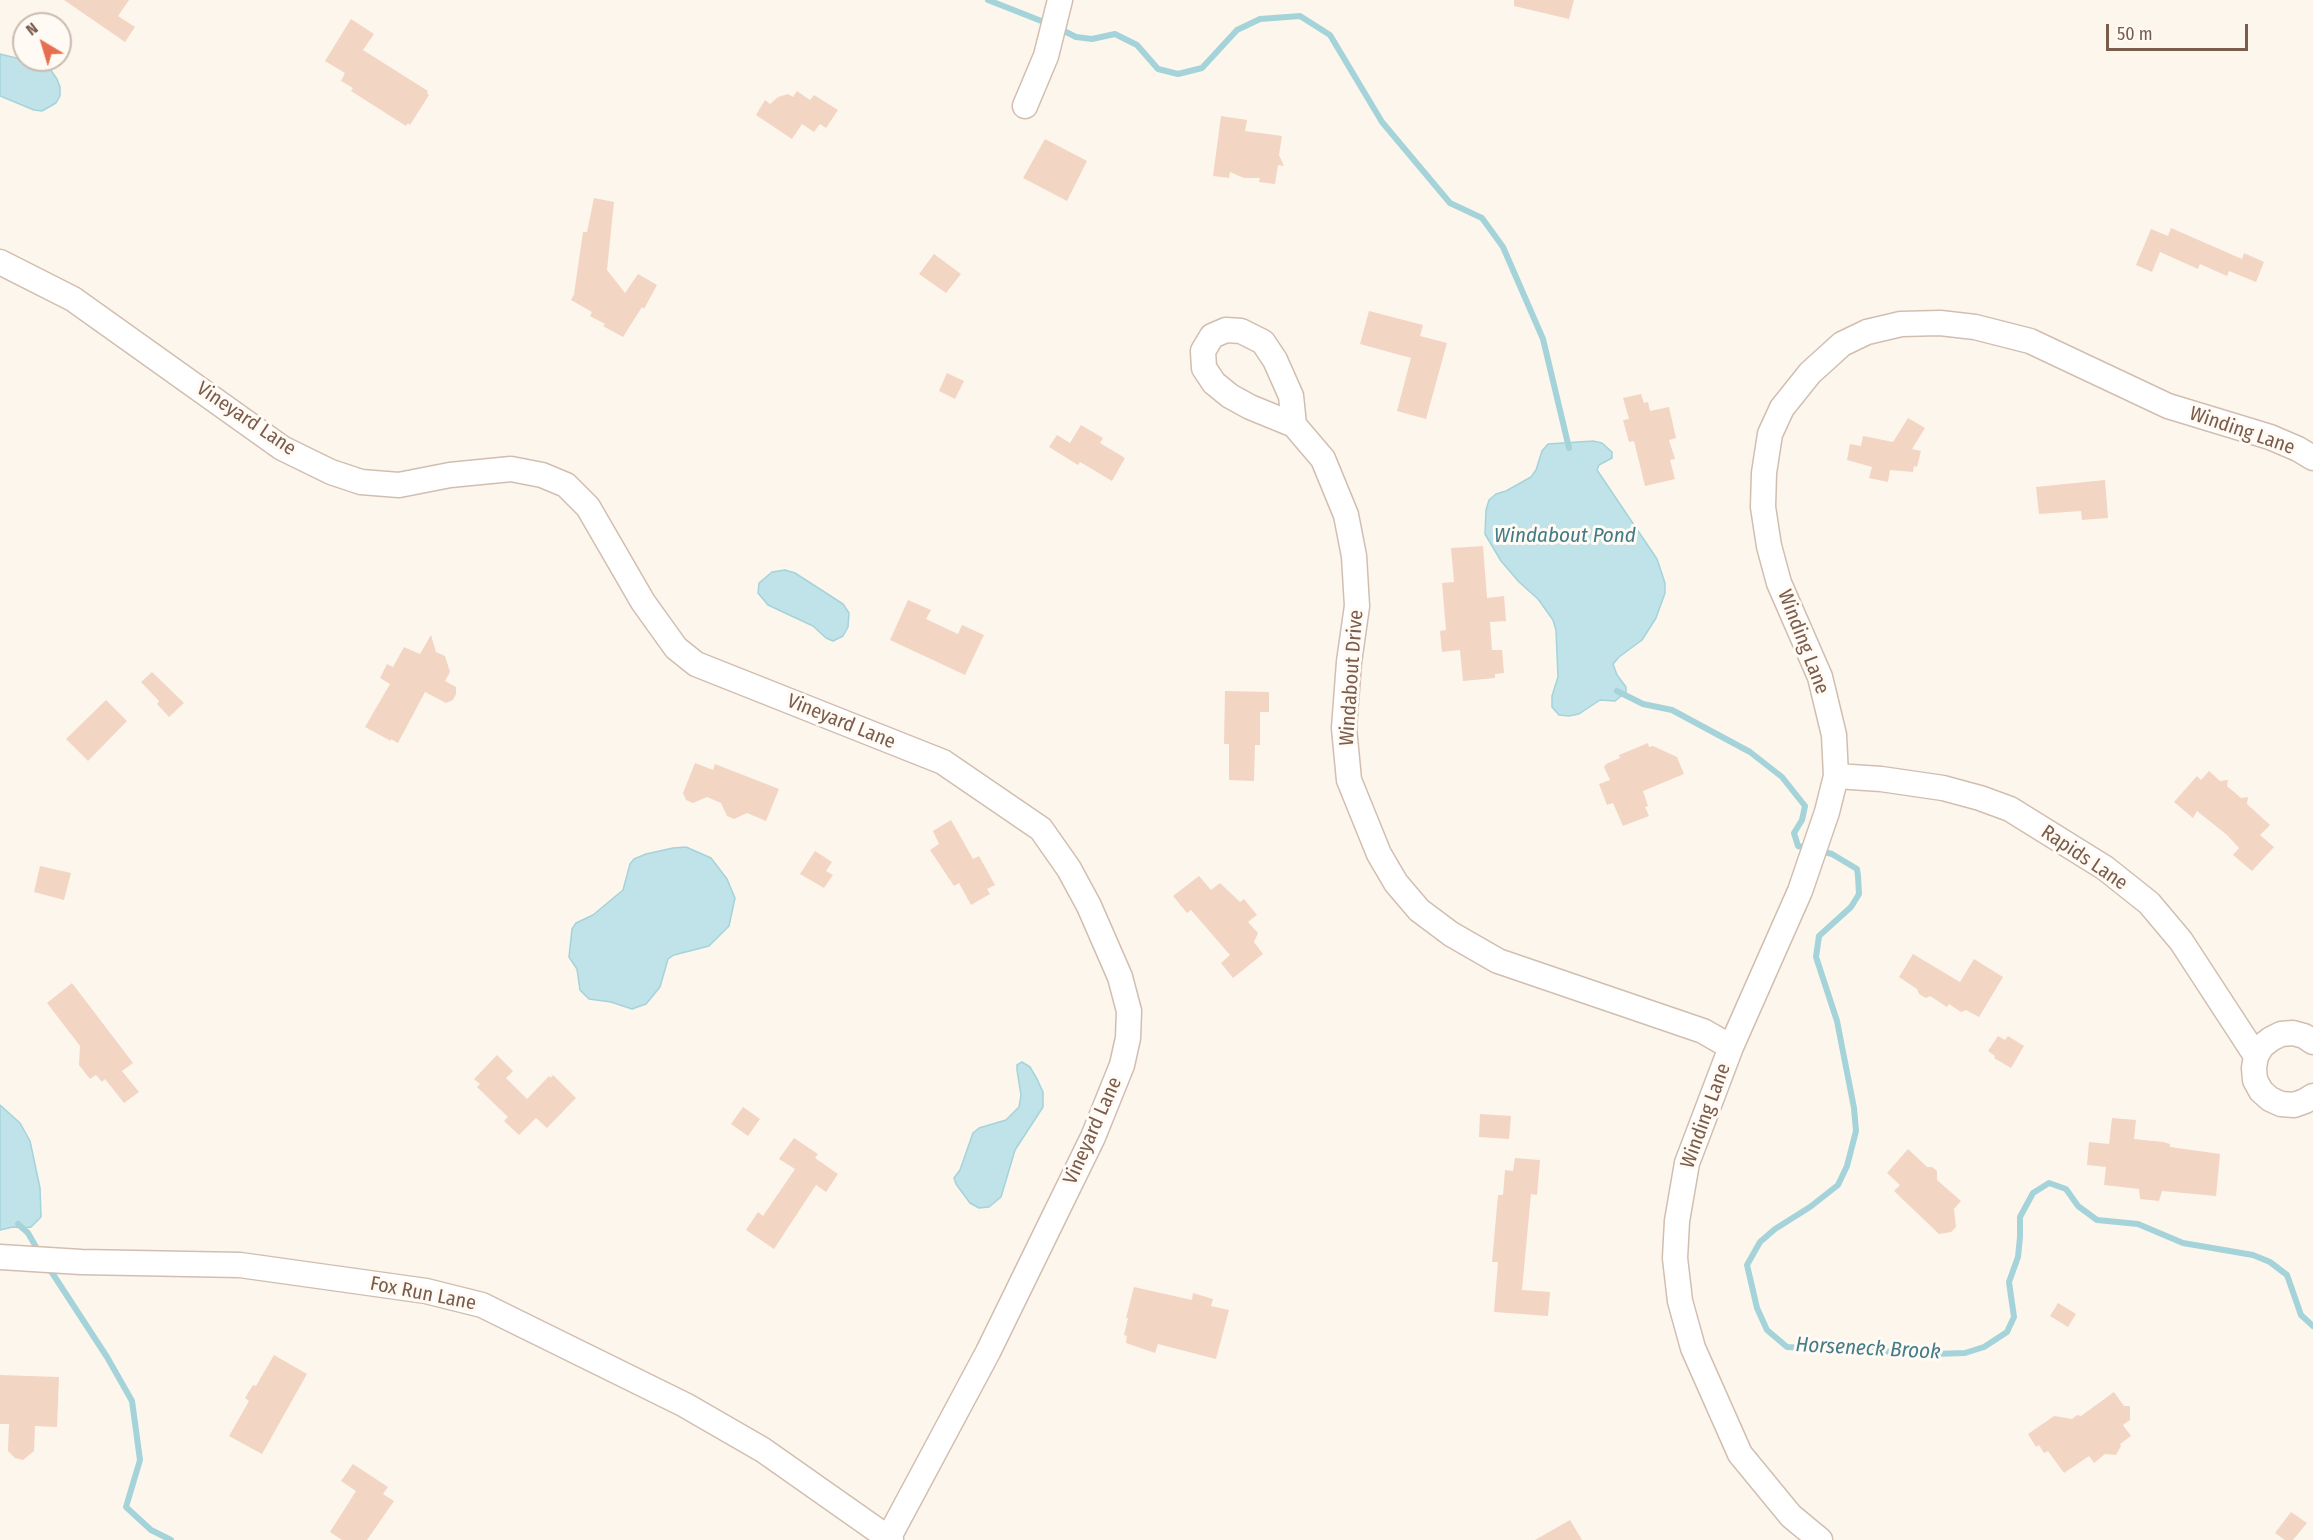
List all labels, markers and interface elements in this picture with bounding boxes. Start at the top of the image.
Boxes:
north arrow [12,12,72,72]
scale bar [2109,12,2252,50]
text: N [22,19,41,39]
text: 50 m [2117,23,2153,45]
street label: Vineyard Lane [192,377,300,461]
street label: Winding Lane [2186,402,2298,460]
water label: Windabout Pond [1494,523,1636,549]
street label: Winding Lane [1772,586,1834,698]
street label: Windabout Drive [1335,609,1369,747]
street label: Vineyard Lane [783,689,899,755]
street label: Rapids Lane [2036,820,2132,896]
street label: Winding Lane [1676,1060,1736,1172]
street label: Vineyard Lane [1059,1074,1127,1188]
street label: Fox Run Lane [368,1272,478,1316]
water label: Horseneck Brook [1795,1333,1941,1365]

